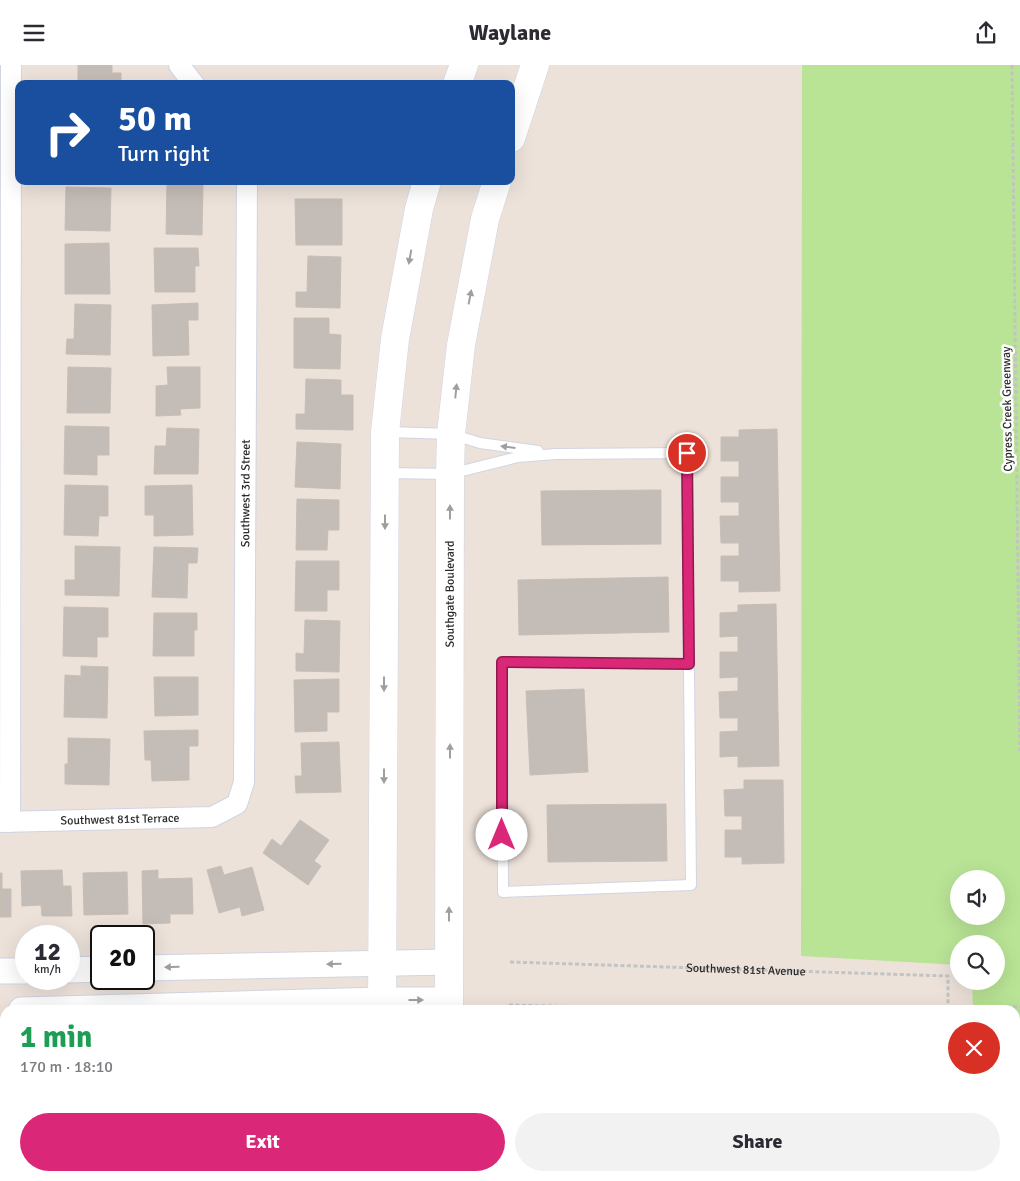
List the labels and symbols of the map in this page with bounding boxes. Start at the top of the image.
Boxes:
one-way arrow [406,249,414,265]
one-way arrow [467,288,475,304]
street label: Cypress Creek Greenway [999,346,1016,472]
one-way arrow [452,382,460,398]
pin [666,432,708,474]
street label: Southwest 3rd Street [238,439,254,547]
one-way arrow [499,443,515,451]
one-way arrow [446,504,454,520]
one-way arrow [381,514,389,530]
street label: Southgate Boulevard [443,541,458,647]
one-way arrow [380,676,388,692]
one-way arrow [446,743,454,759]
one-way arrow [380,768,388,784]
position arrow [475,808,527,860]
street label: Southwest 81st Terrace [60,811,180,829]
one-way arrow [445,905,453,921]
speed limit sign: 20 [90,925,155,990]
one-way arrow [326,960,342,968]
street label: Southwest 81st Avenue [686,961,806,979]
one-way arrow [163,964,179,972]
one-way arrow [408,996,424,1004]

